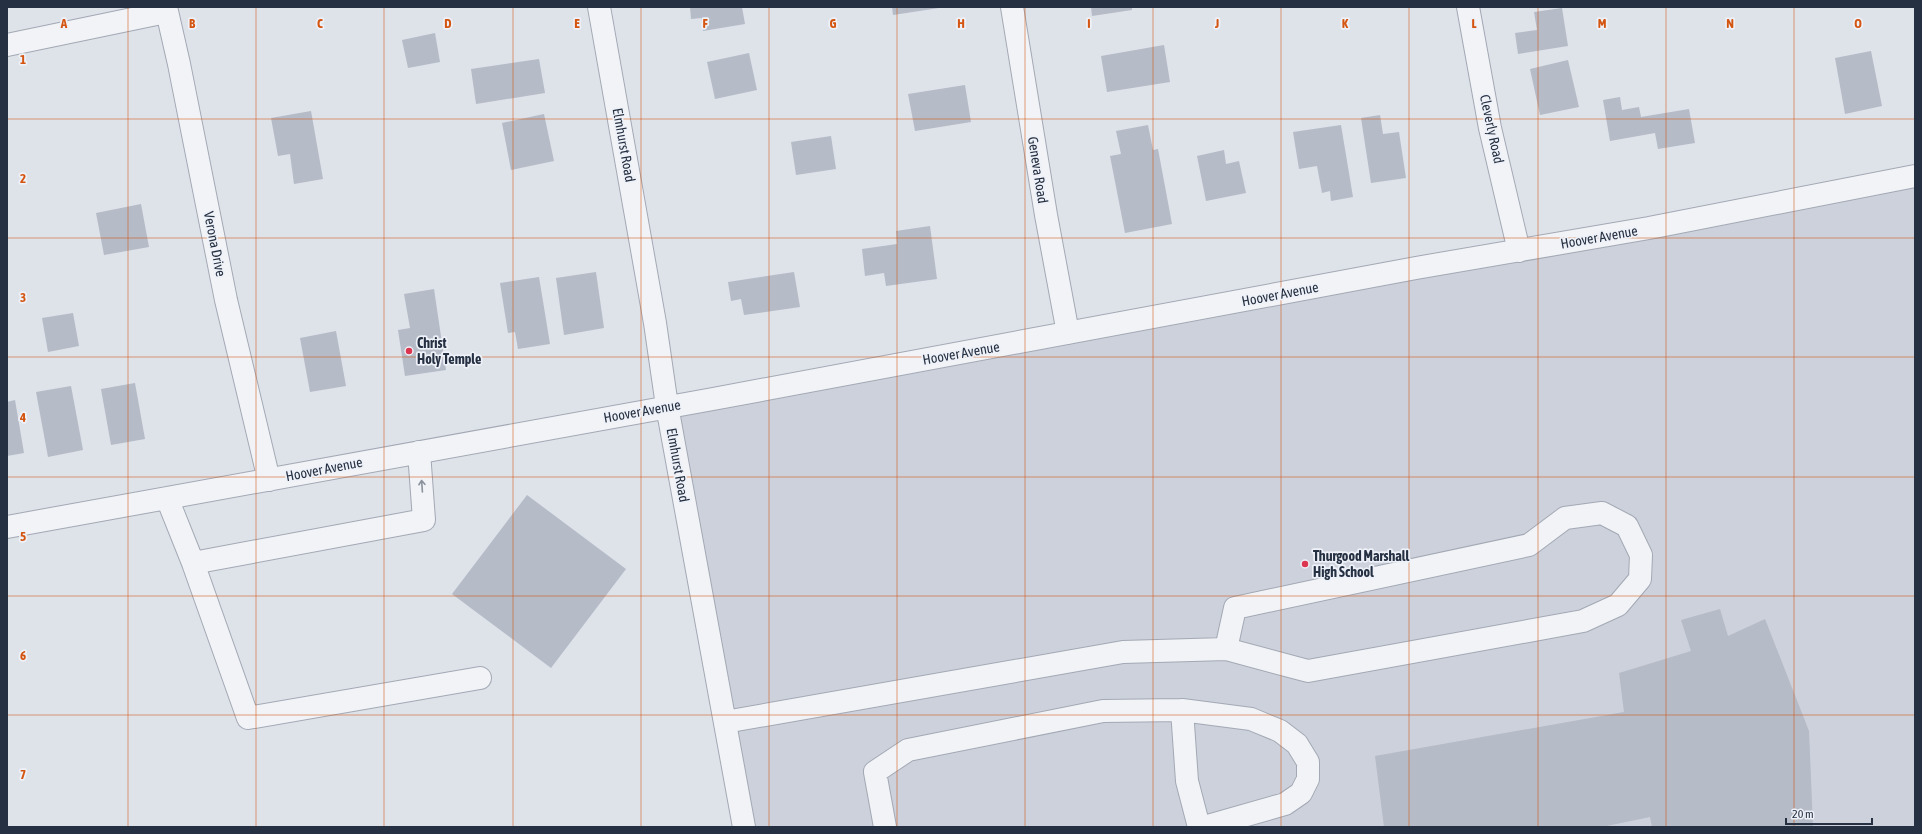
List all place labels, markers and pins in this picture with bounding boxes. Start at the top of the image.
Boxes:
place label: Christ Holy Temple [417,335,481,367]
marker: Christ Holy Temple [404,346,414,356]
place label: Thurgood Marshall High School [1313,548,1410,580]
marker: Thurgood Marshall High School [1300,559,1310,569]

